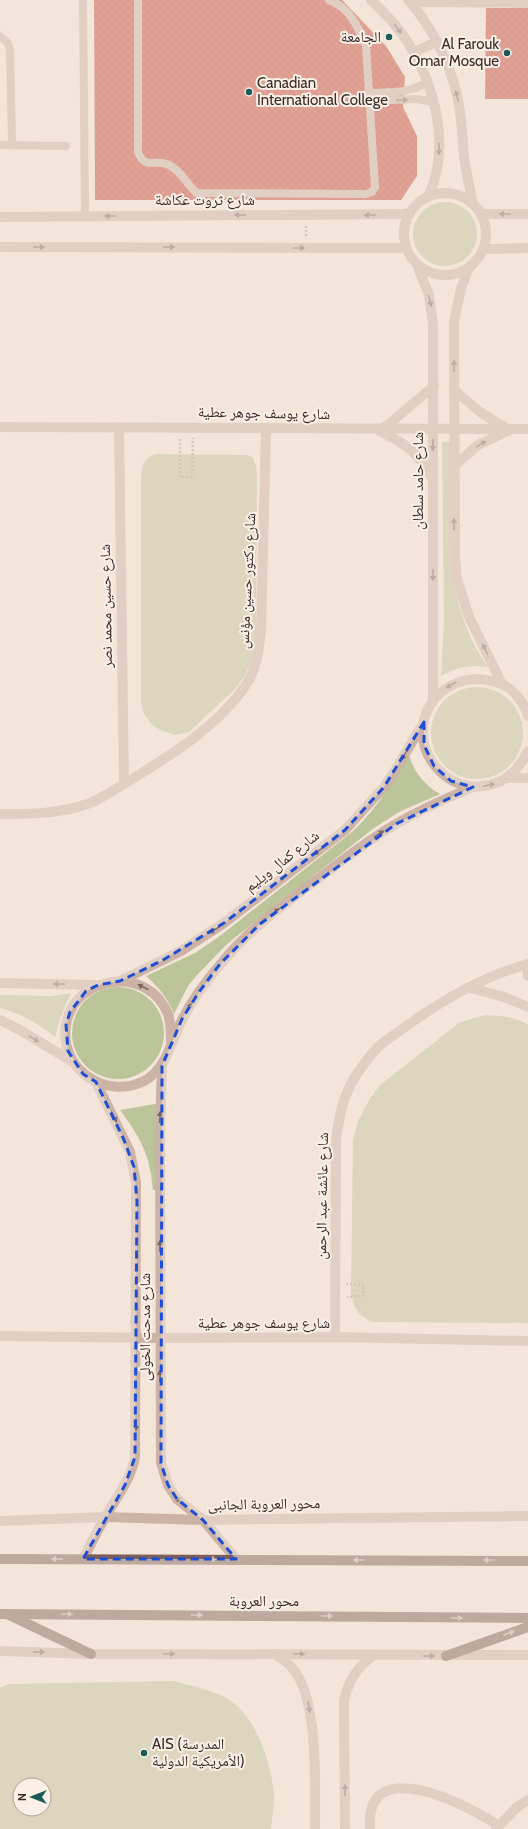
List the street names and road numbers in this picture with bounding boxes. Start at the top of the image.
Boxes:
street label: شارع ثروت عكاشة [155,191,255,210]
street label: شارع يوسف جوهر عطية [198,403,330,424]
street label: شارع حامد سلطان [409,432,428,530]
street label: شارع دكتور حسين مؤنس [234,512,261,650]
street label: شارع حسين محمد نصر [96,544,117,669]
street label: شارع كمال ويليم [241,826,324,896]
street label: شارع عائشة عبد الرحمن [312,1132,333,1260]
street label: شارع مدحت الخولى [136,1273,155,1381]
street label: شارع يوسف جوهر عطية [198,1314,330,1333]
street label: محور العروبة الجانبى [208,1494,321,1515]
street label: محور العروبة [229,1592,299,1610]

